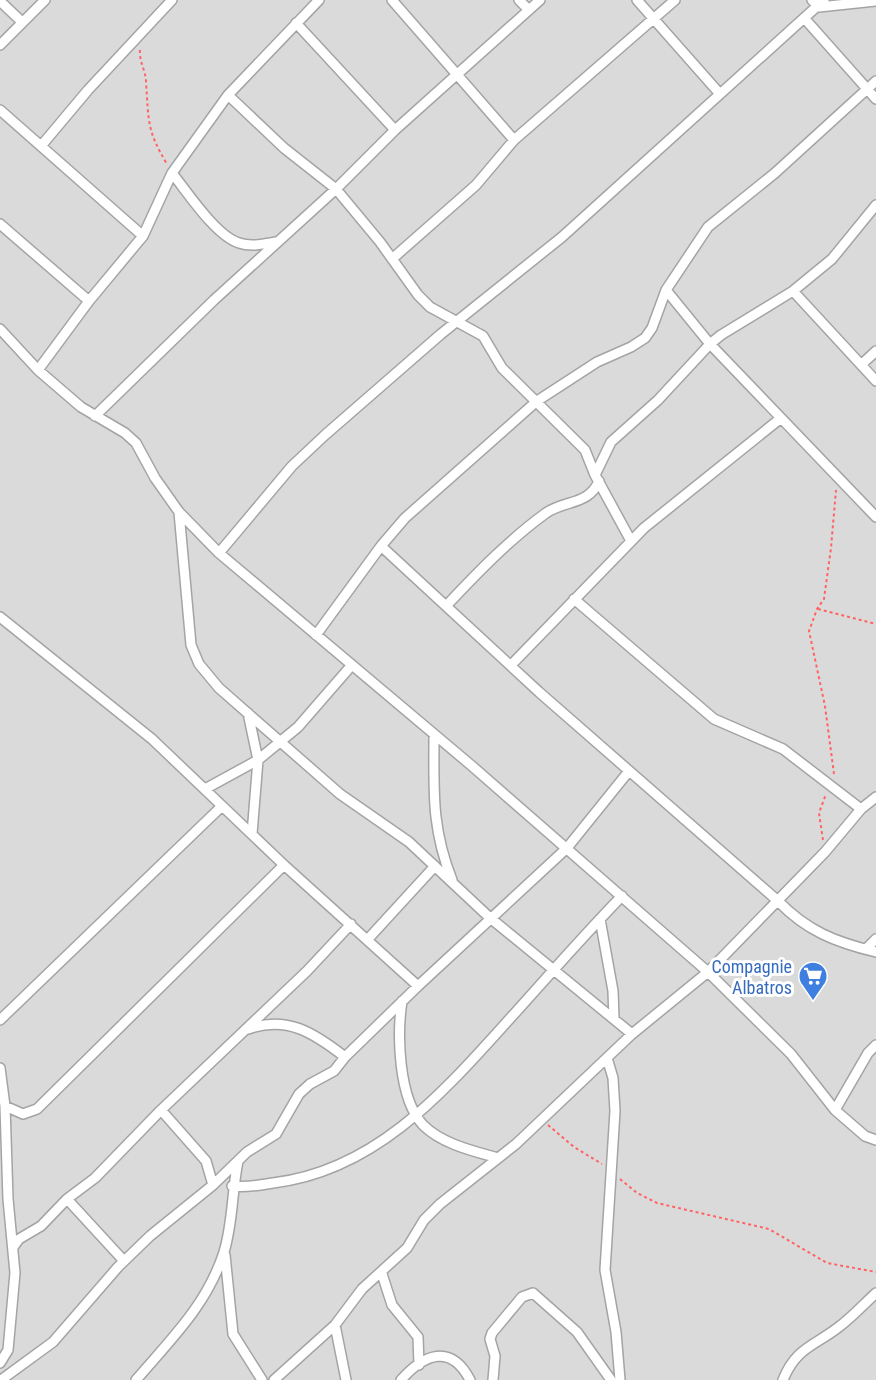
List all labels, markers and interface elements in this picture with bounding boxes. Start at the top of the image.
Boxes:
place label: Compagnie Albatros [712,956,792,998]
supermarket icon: Compagnie Albatros [797,960,829,1002]

